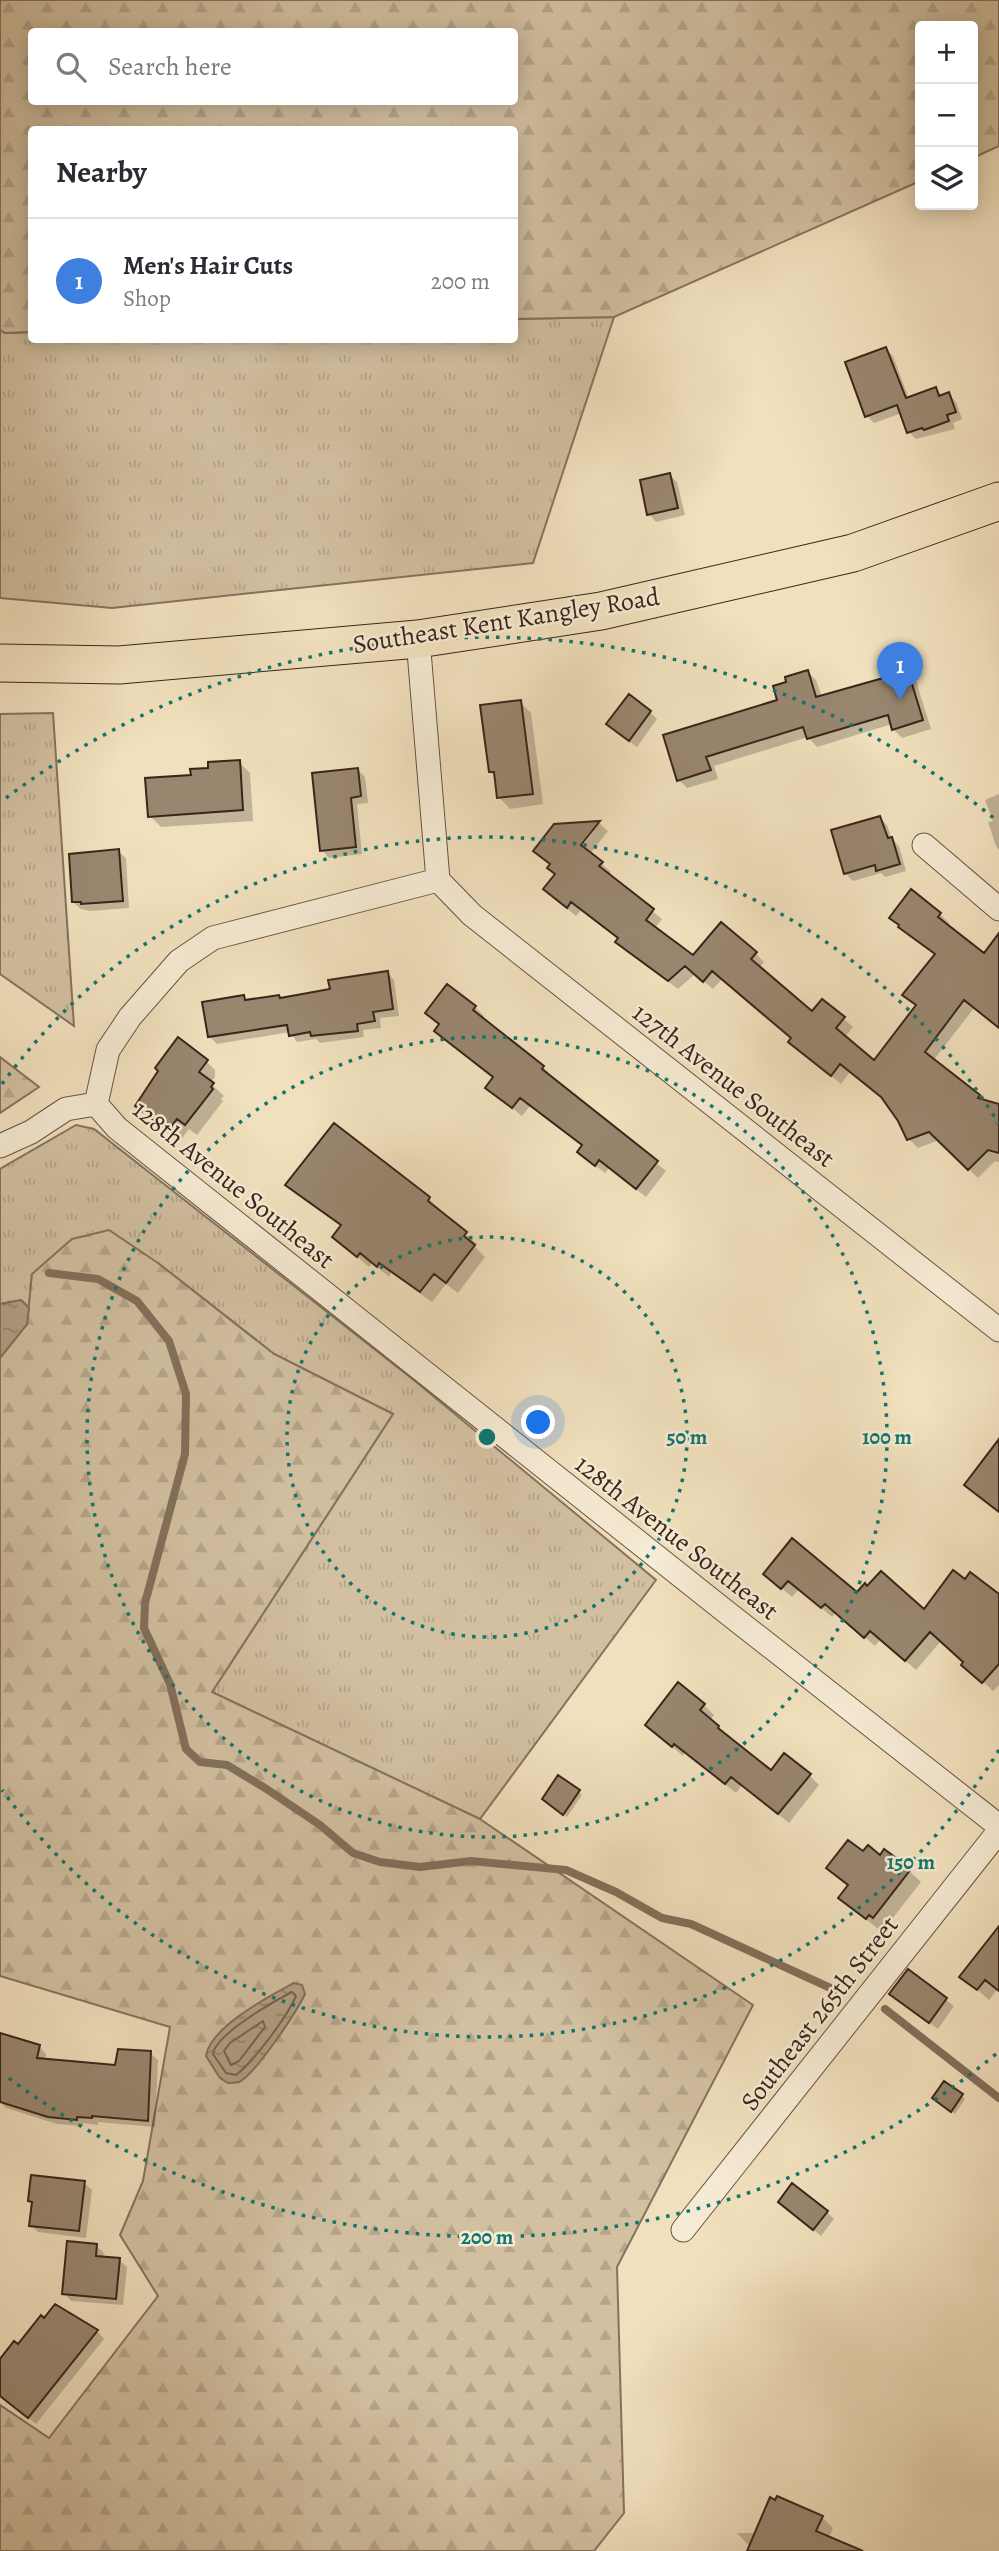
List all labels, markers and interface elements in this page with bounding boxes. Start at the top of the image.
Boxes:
map controls [915,21,978,210]
button: + [915,21,978,84]
search box [28,28,518,105]
icon: search [52,48,90,86]
text: Search here [108,49,232,84]
button: − [915,84,978,147]
button: layers [915,147,978,210]
text: Nearby [56,152,147,192]
text: Men's Hair Cuts [123,248,293,283]
text: 1 [75,266,83,297]
text: 200 m [431,266,490,297]
text: Shop [123,283,171,314]
street label: Southeast Kent Kangley Road [350,579,662,662]
pin: 1 [877,642,923,700]
street label: 127th Avenue Southeast [625,995,842,1176]
street label: 128th Avenue Southeast [126,1092,342,1277]
your location [521,1405,555,1439]
text: 50 m [667,1423,708,1451]
text: 100 m [862,1423,912,1451]
centre of rings [475,1425,499,1449]
street label: 128th Avenue Southeast [568,1447,786,1628]
text: 150 m [887,1848,936,1876]
street label: Southeast 265th Street [732,1909,907,2118]
text: 200 m [461,2223,514,2251]

